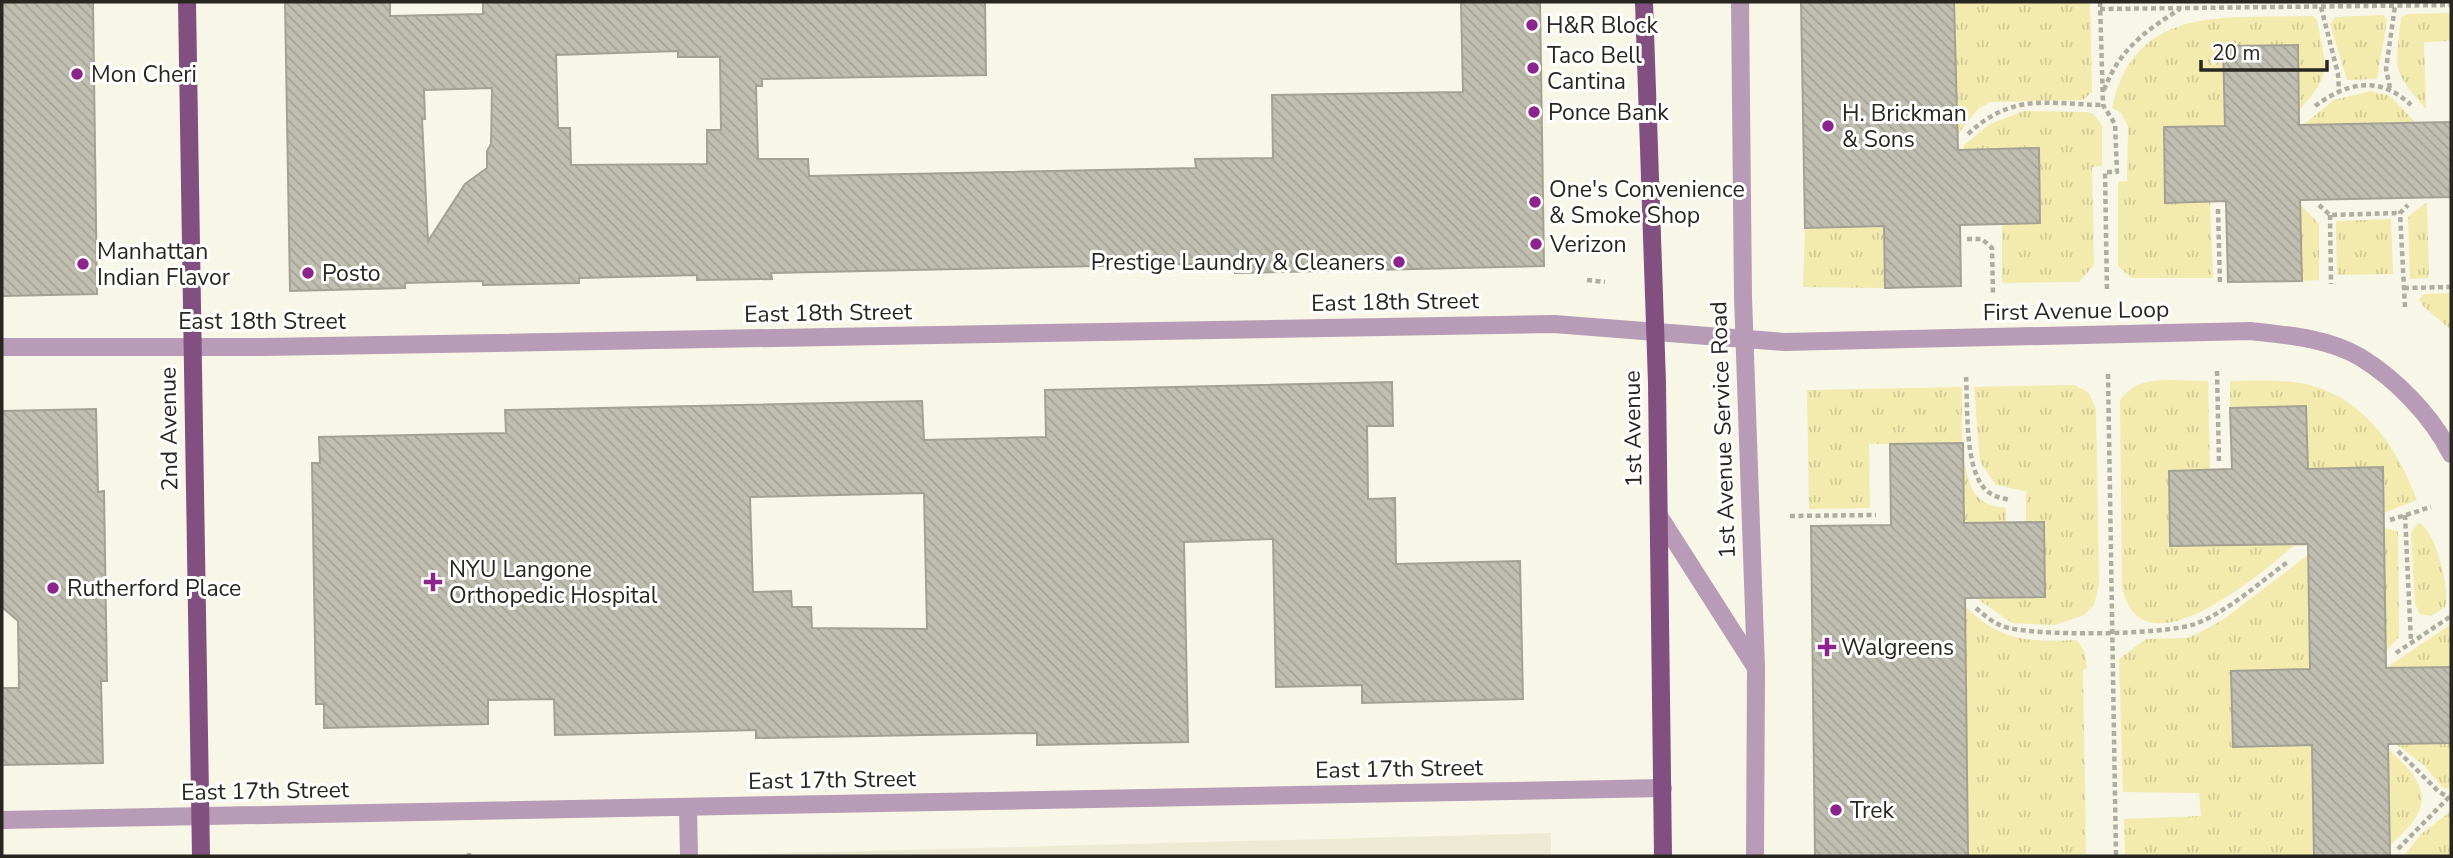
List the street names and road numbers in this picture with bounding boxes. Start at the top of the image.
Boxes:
street label: East 18th Street [1311,285,1480,319]
street label: First Avenue Loop [1982,294,2170,328]
street label: East 18th Street [744,296,913,330]
street label: 1st Avenue Service Road [1703,301,1743,559]
street label: East 18th Street [178,306,347,337]
street label: 2nd Avenue [152,367,186,491]
street label: 1st Avenue [1616,370,1650,488]
street label: East 17th Street [1315,752,1484,786]
street label: East 17th Street [748,763,917,797]
street label: East 17th Street [181,774,350,808]

